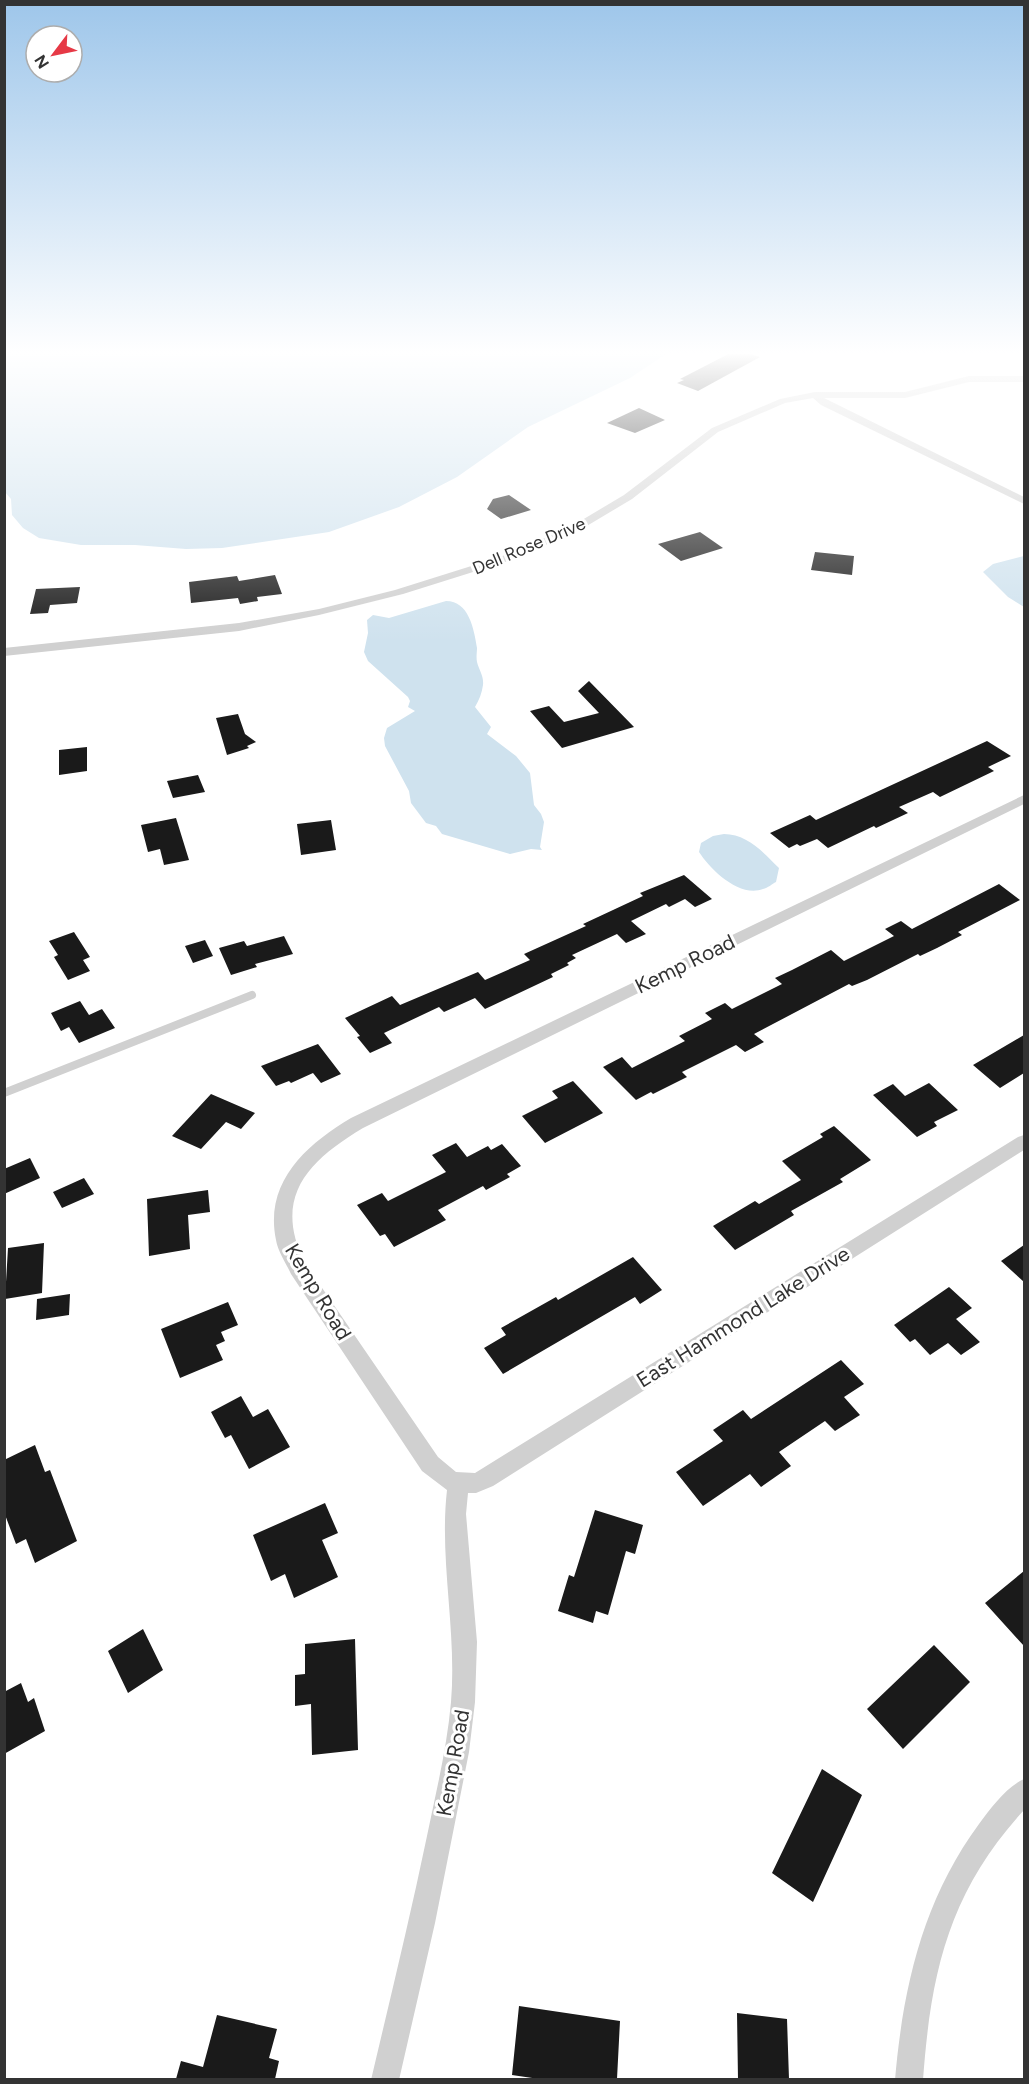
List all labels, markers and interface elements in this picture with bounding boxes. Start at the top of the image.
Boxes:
north arrow [24,24,84,84]
text: N [30,51,53,72]
street label: Dell Rose Drive [469,512,589,580]
street label: Kemp Road [631,929,739,998]
street label: Kemp Road [280,1239,357,1344]
street label: East Hammond Lake Drive [632,1241,854,1392]
street label: Kemp Road [431,1708,474,1818]

